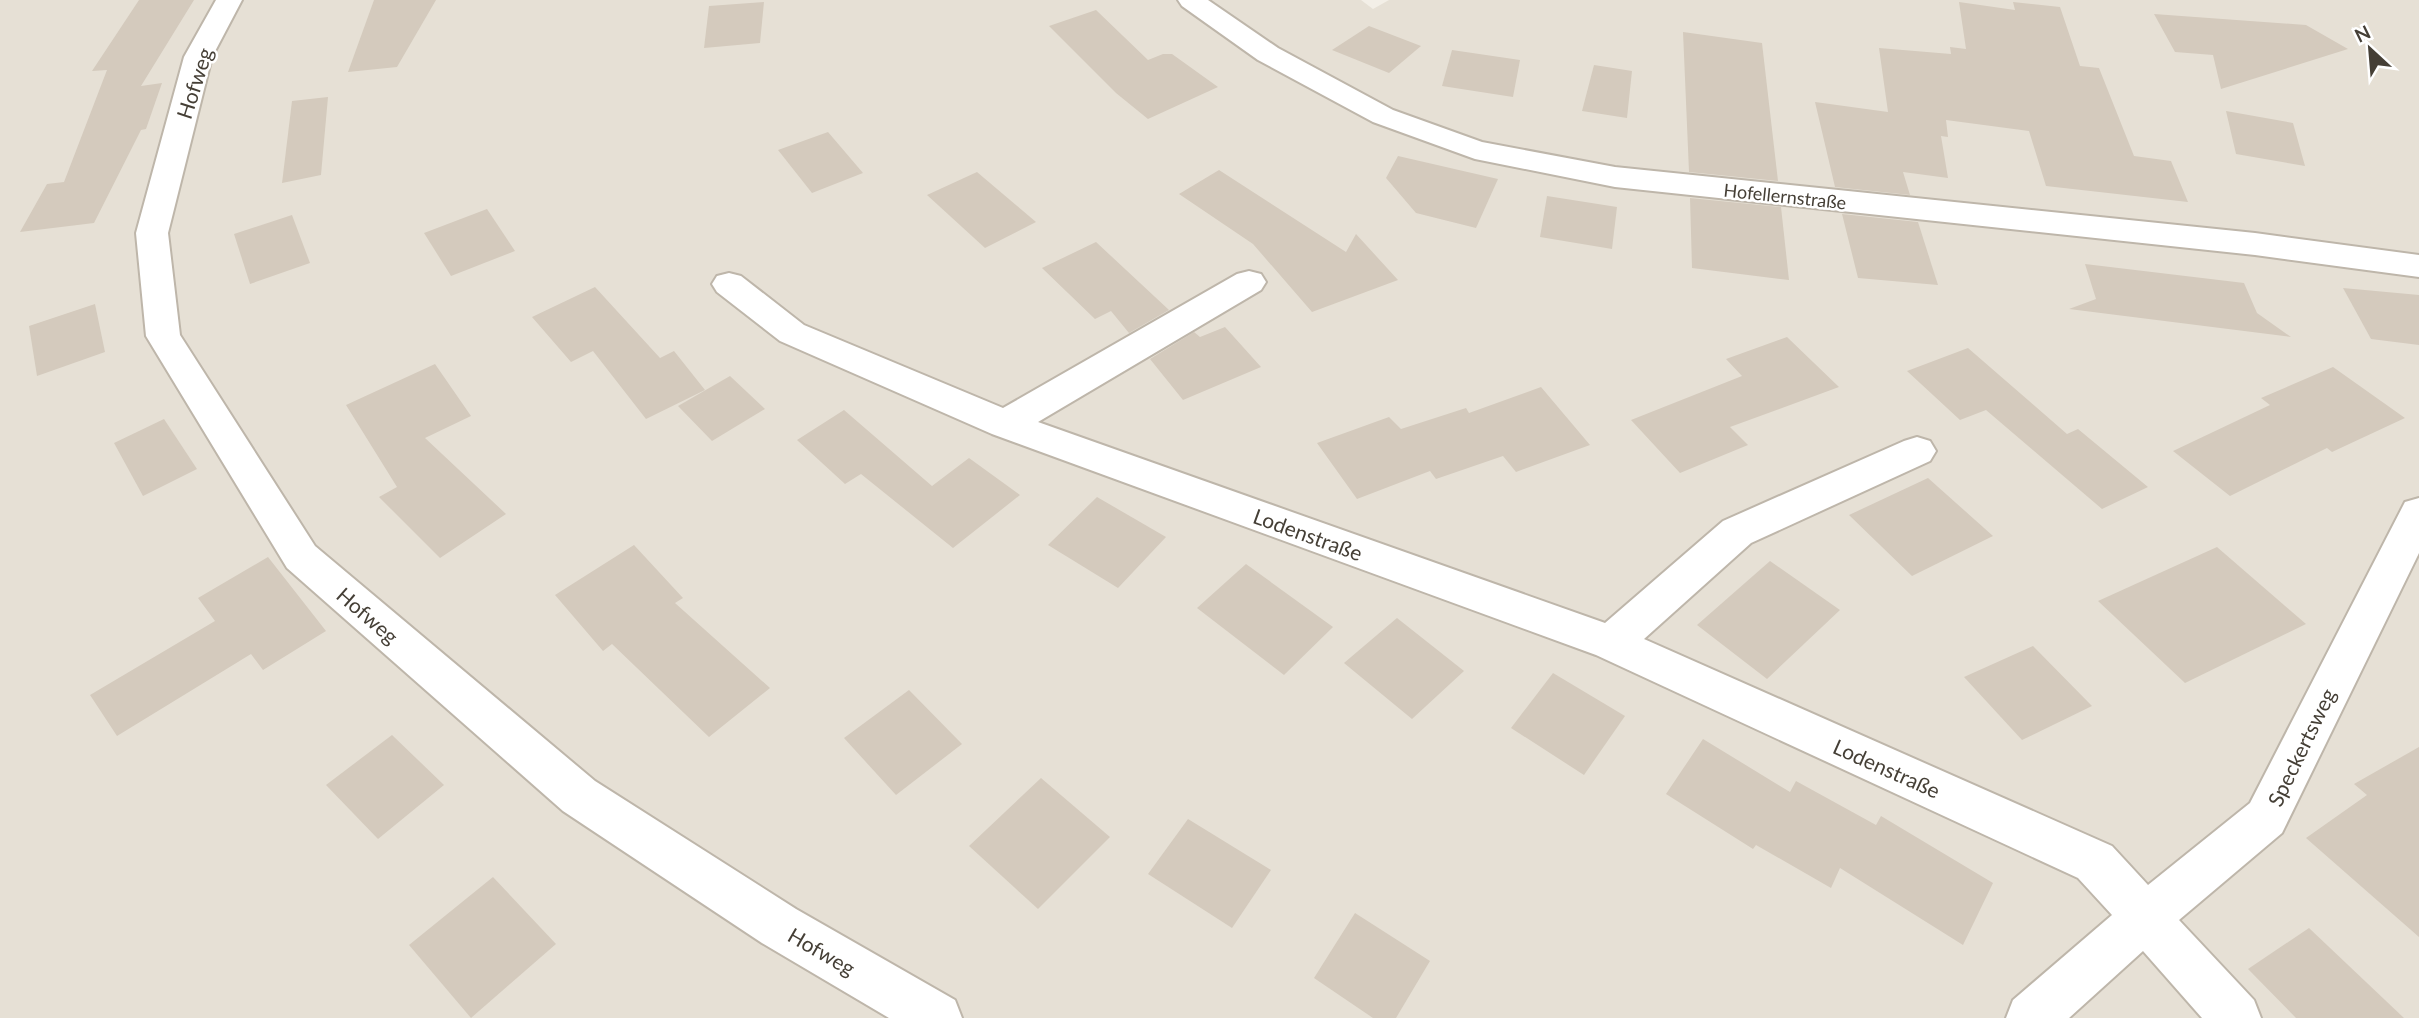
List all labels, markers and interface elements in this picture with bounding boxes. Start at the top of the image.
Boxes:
north arrow [2335,14,2405,84]
text: N [2351,20,2374,47]
street label: Hofweg [171,44,217,122]
street label: Hofellernstraße [1723,179,1847,213]
street label: Lodenstraße [1250,503,1366,565]
street label: Hofweg [332,582,404,648]
street label: Speckertsweg [2262,684,2340,810]
street label: Lodenstraße [1830,733,1944,803]
street label: Hofweg [784,922,860,980]

